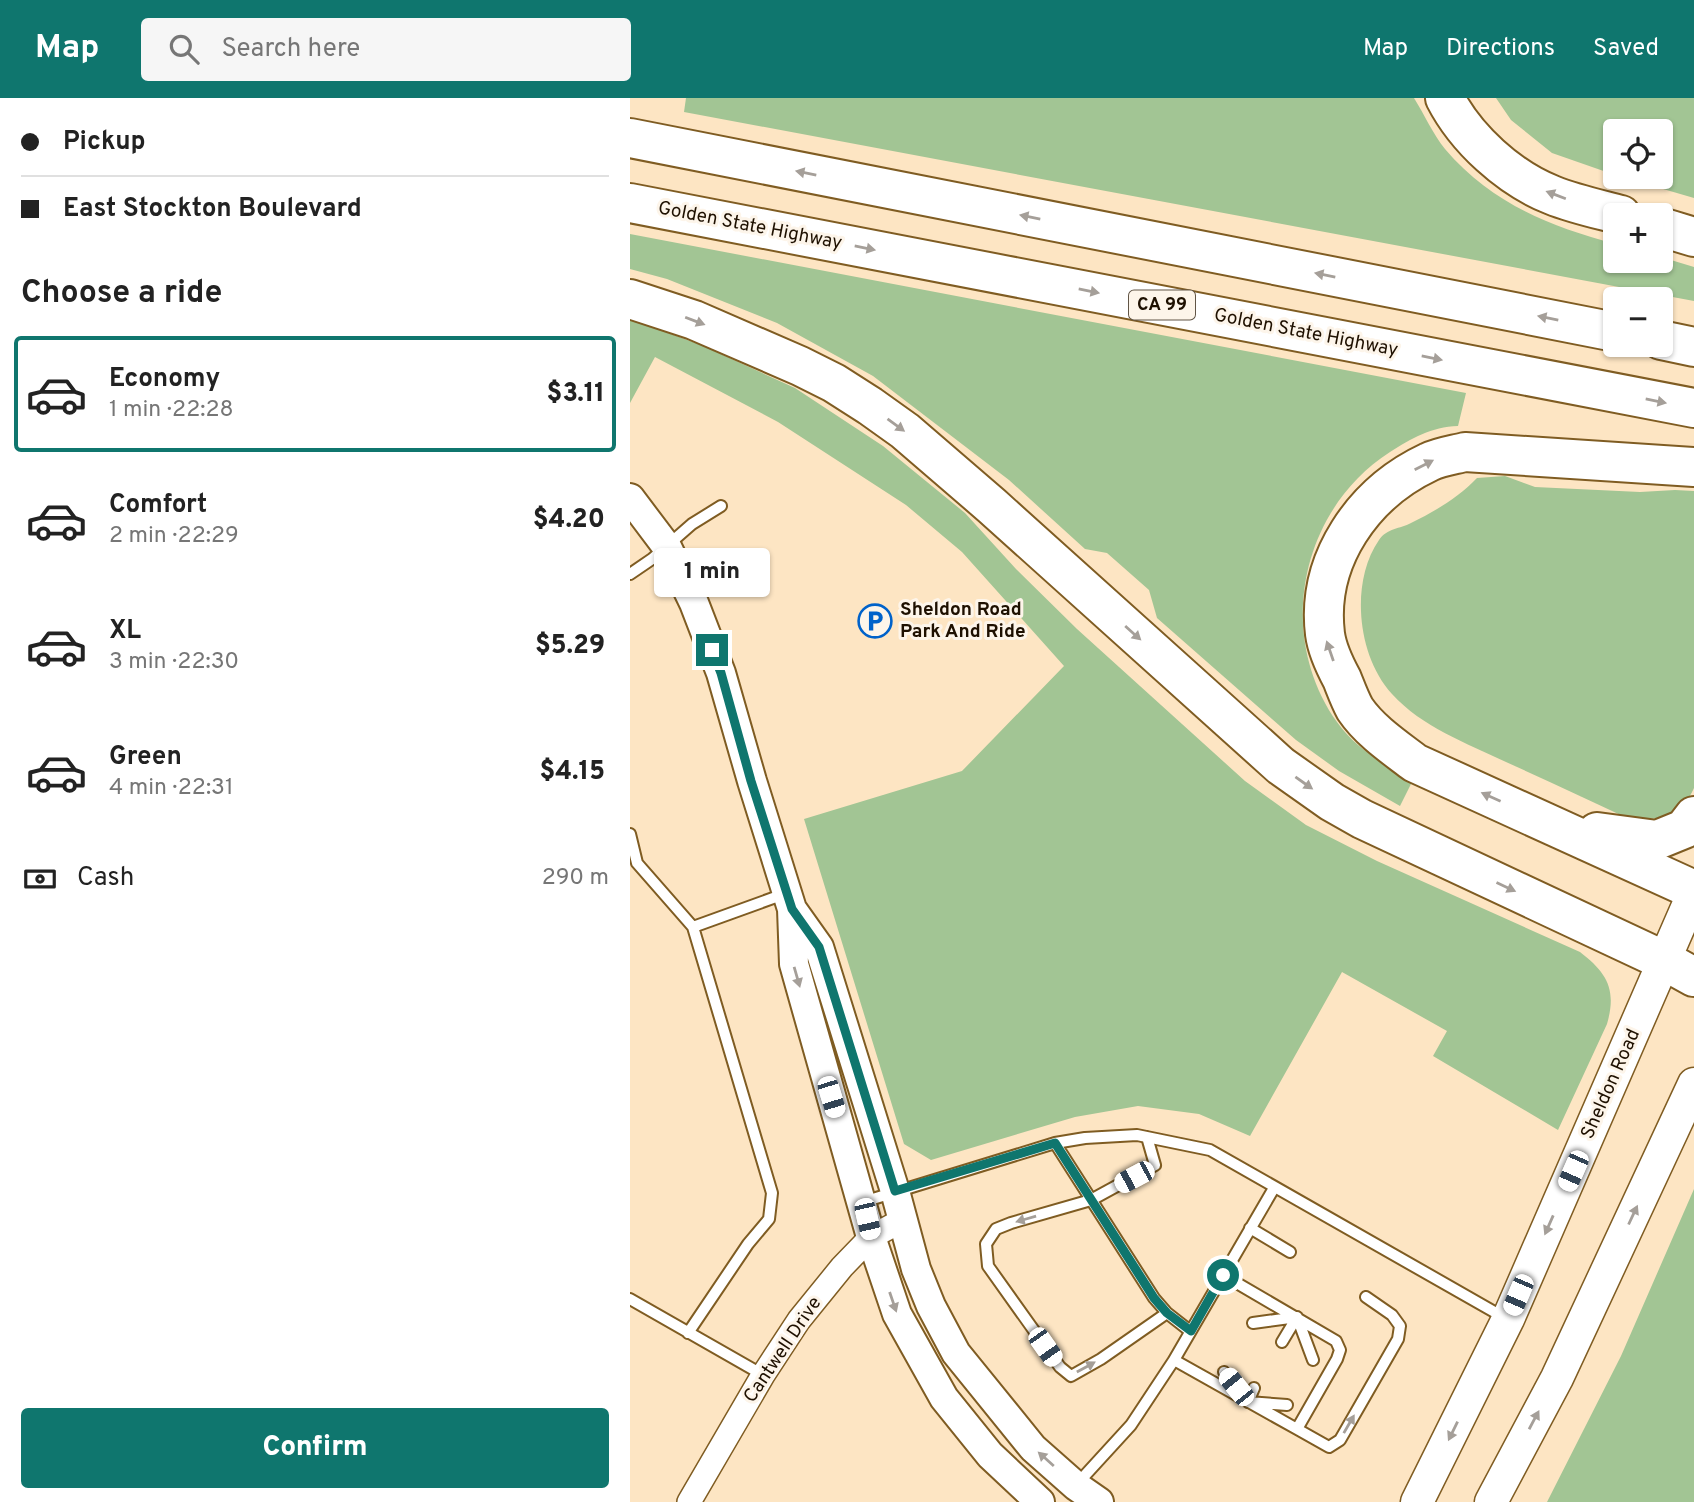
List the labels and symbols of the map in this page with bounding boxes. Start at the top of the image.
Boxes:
one-way arrow [795,167,817,178]
one-way arrow [1545,190,1566,201]
street label: Golden State Highway [656,196,844,256]
one-way arrow [1019,211,1041,222]
one-way arrow [854,243,876,254]
one-way arrow [1314,269,1336,280]
one-way arrow [1078,286,1100,297]
road number: CA 99 [1129,290,1195,320]
street label: Golden State Highway [1212,303,1400,363]
one-way arrow [1537,313,1559,324]
one-way arrow [684,316,705,327]
one-way arrow [1421,352,1443,363]
one-way arrow [1645,395,1667,406]
one-way arrow [887,417,905,431]
one-way arrow [1414,460,1434,471]
callout: 1 min [654,548,770,598]
place label: Sheldon Road Park And Ride [900,598,1026,644]
parking icon: Sheldon Road Park And Ride [856,602,894,640]
one-way arrow [1124,625,1141,641]
route end [696,634,728,666]
one-way arrow [1324,640,1335,661]
one-way arrow [1295,776,1313,790]
one-way arrow [1481,791,1501,803]
one-way arrow [1496,881,1516,892]
one-way arrow [792,966,803,988]
street label: Sheldon Road [1576,1025,1646,1143]
car [815,1074,848,1120]
car [1555,1148,1592,1194]
car [1111,1158,1158,1196]
car [853,1196,882,1242]
one-way arrow [1627,1205,1639,1225]
one-way arrow [1015,1214,1036,1224]
one-way arrow [1543,1215,1555,1235]
route start [1207,1259,1239,1291]
car [1501,1272,1536,1318]
one-way arrow [888,1291,899,1312]
street label: Cantwell Drive [739,1292,827,1408]
car [1025,1324,1066,1370]
one-way arrow [1077,1361,1096,1373]
car [1215,1364,1258,1410]
one-way arrow [1529,1410,1540,1430]
one-way arrow [1343,1415,1355,1434]
one-way arrow [1448,1421,1459,1441]
one-way arrow [1037,1451,1055,1467]

